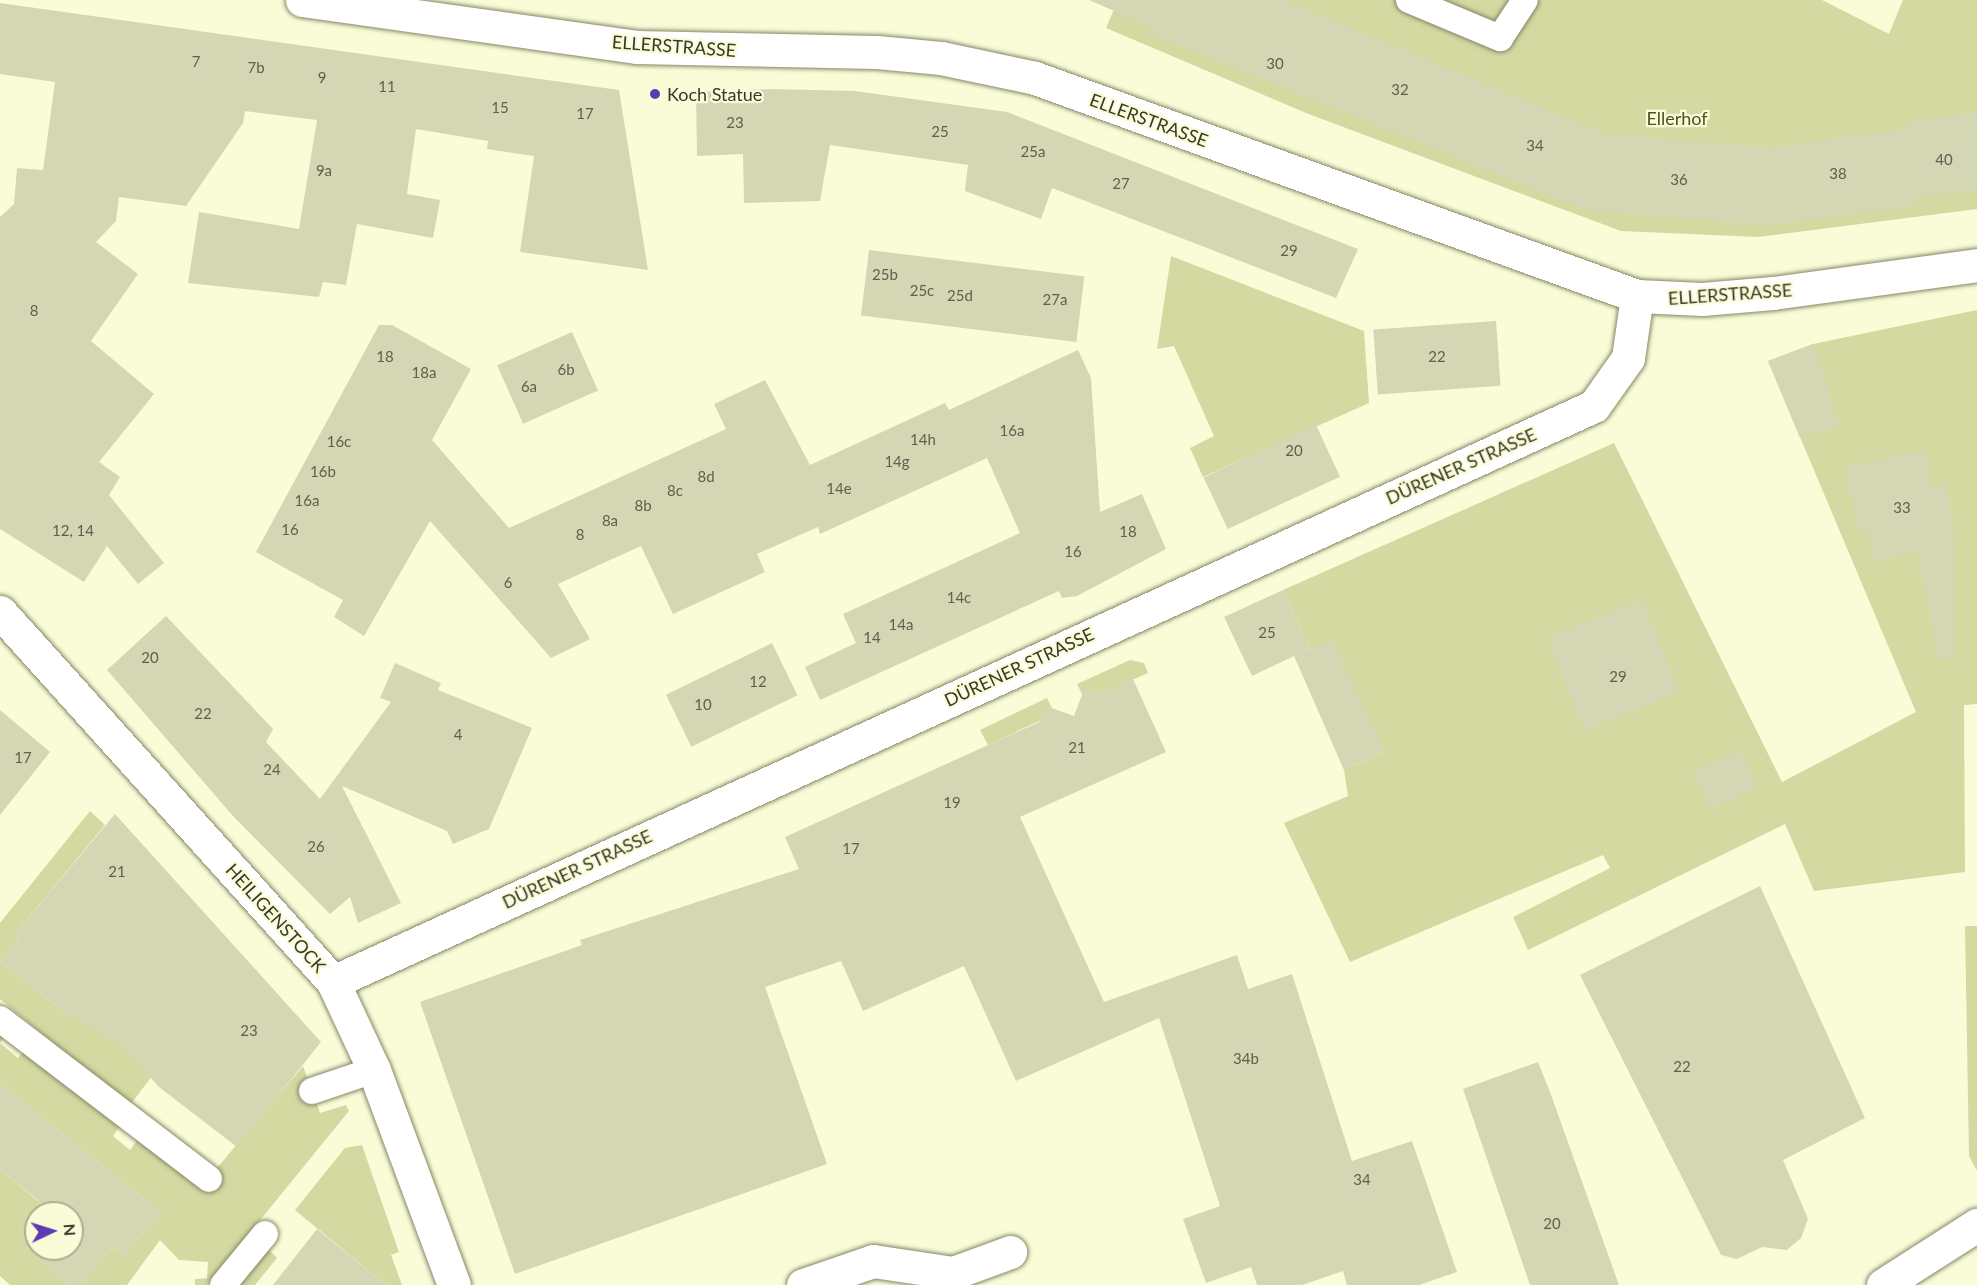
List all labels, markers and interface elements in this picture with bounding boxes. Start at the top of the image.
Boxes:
street label: ELLERSTRASSE [611,31,737,61]
house number: 7 [192,53,200,71]
house number: 30 [1266,55,1284,73]
house number: 7b [247,59,265,77]
house number: 9 [318,69,326,87]
house number: 11 [378,78,396,96]
house number: 32 [1391,81,1409,99]
place label: Koch Statue [667,83,762,105]
marker: Koch Statue [648,87,662,101]
street label: ELLERSTRASSE [1087,89,1211,151]
house number: 15 [491,99,509,117]
house number: 17 [576,105,594,123]
park label: Ellerhof [1646,107,1708,129]
house number: 23 [726,114,744,132]
house number: 25 [931,123,949,141]
house number: 34 [1526,137,1544,155]
house number: 25a [1021,143,1045,161]
house number: 40 [1935,151,1953,169]
house number: 9a [316,162,332,180]
house number: 38 [1829,165,1847,183]
house number: 36 [1670,171,1688,189]
house number: 27 [1112,175,1130,193]
house number: 29 [1280,242,1298,260]
house number: 25b [872,266,898,284]
street label: ELLERSTRASSE [1667,279,1793,309]
house number: 25c [910,282,934,300]
house number: 25d [947,287,973,305]
house number: 27a [1043,291,1067,309]
house number: 8 [30,302,38,320]
house number: 18 [376,348,394,366]
house number: 22 [1428,348,1446,366]
house number: 6b [557,361,575,379]
house number: 18a [412,364,436,382]
house number: 6a [521,378,537,396]
house number: 16a [1000,422,1024,440]
street label: DÜRENER STRASSE [1382,423,1540,509]
house number: 14h [910,431,936,449]
house number: 16c [327,433,351,451]
house number: 20 [1285,442,1303,460]
house number: 14g [884,453,910,471]
house number: 16b [310,463,336,481]
house number: 8d [697,468,715,486]
house number: 14e [826,480,852,498]
house number: 8c [667,482,683,500]
house number: 16a [295,492,319,510]
house number: 8b [634,497,652,515]
house number: 33 [1893,499,1911,517]
house number: 8a [602,512,618,530]
house number: 16 [281,521,299,539]
house number: 12, 14 [52,522,94,540]
house number: 18 [1119,523,1137,541]
house number: 8 [576,526,584,544]
house number: 16 [1064,543,1082,561]
house number: 6 [504,574,512,592]
house number: 14c [947,589,971,607]
house number: 14a [889,616,913,634]
street label: DÜRENER STRASSE [941,623,1097,711]
house number: 25 [1258,624,1276,642]
house number: 14 [863,629,881,647]
house number: 20 [141,649,159,667]
house number: 29 [1609,668,1627,686]
house number: 12 [749,673,767,691]
house number: 10 [694,696,712,714]
house number: 22 [194,705,212,723]
house number: 4 [454,726,462,744]
house number: 21 [1068,739,1086,757]
house number: 17 [14,749,32,767]
house number: 24 [263,761,281,779]
house number: 19 [943,794,961,812]
street label: DÜRENER STRASSE [499,825,655,913]
house number: 26 [307,838,325,856]
house number: 17 [842,840,860,858]
street label: HEILIGENSTOCK [221,859,331,977]
house number: 21 [108,863,126,881]
house number: 23 [240,1022,258,1040]
house number: 34b [1233,1050,1259,1068]
house number: 22 [1673,1058,1691,1076]
house number: 34 [1353,1171,1371,1189]
north arrow [24,1201,84,1261]
house number: 20 [1543,1215,1561,1233]
text: N [61,1223,80,1237]

